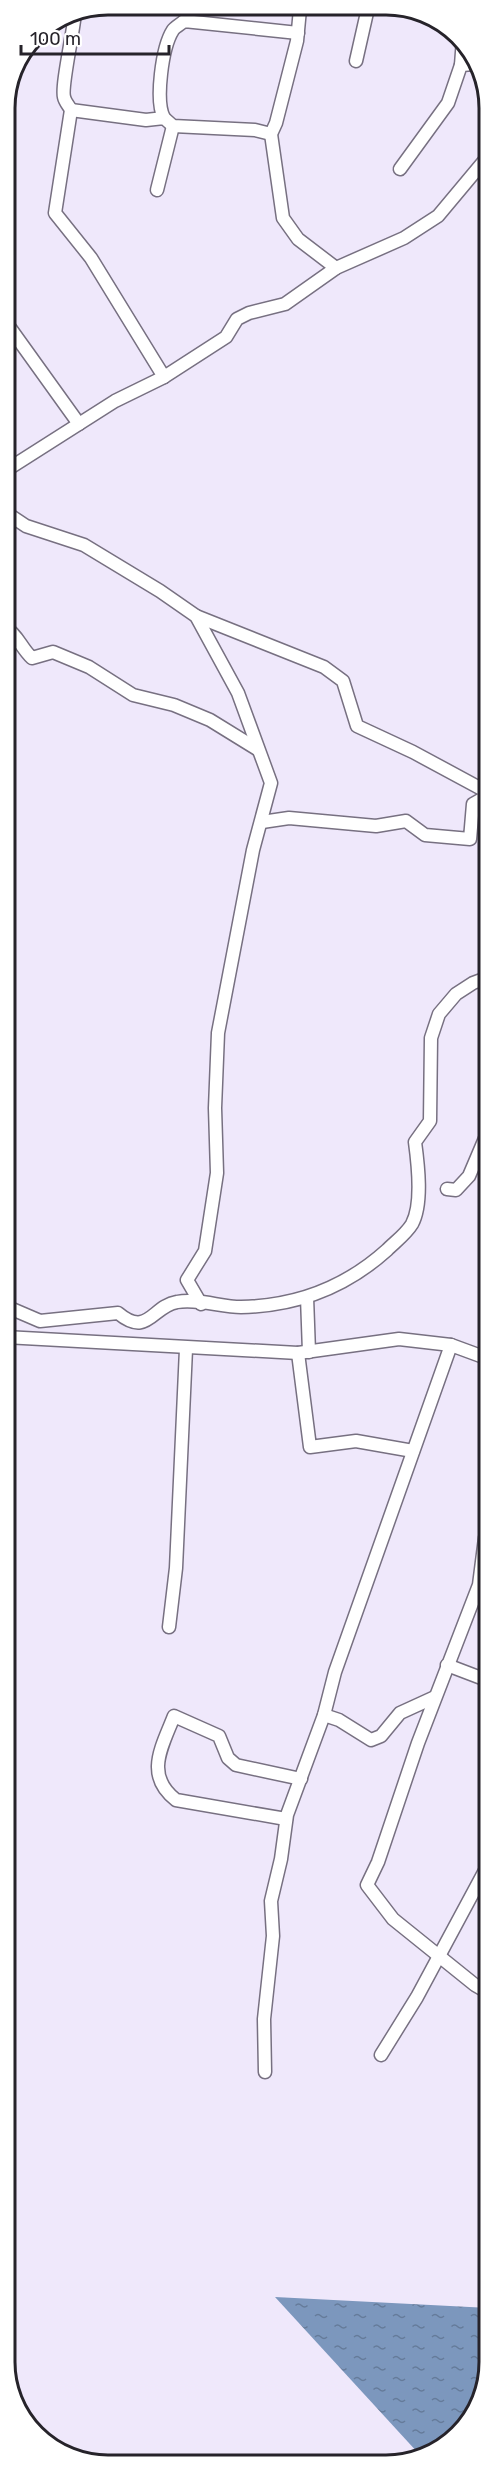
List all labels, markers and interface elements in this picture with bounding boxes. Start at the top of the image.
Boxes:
scale bar [21,18,170,56]
text: 100 m [30,28,81,50]

